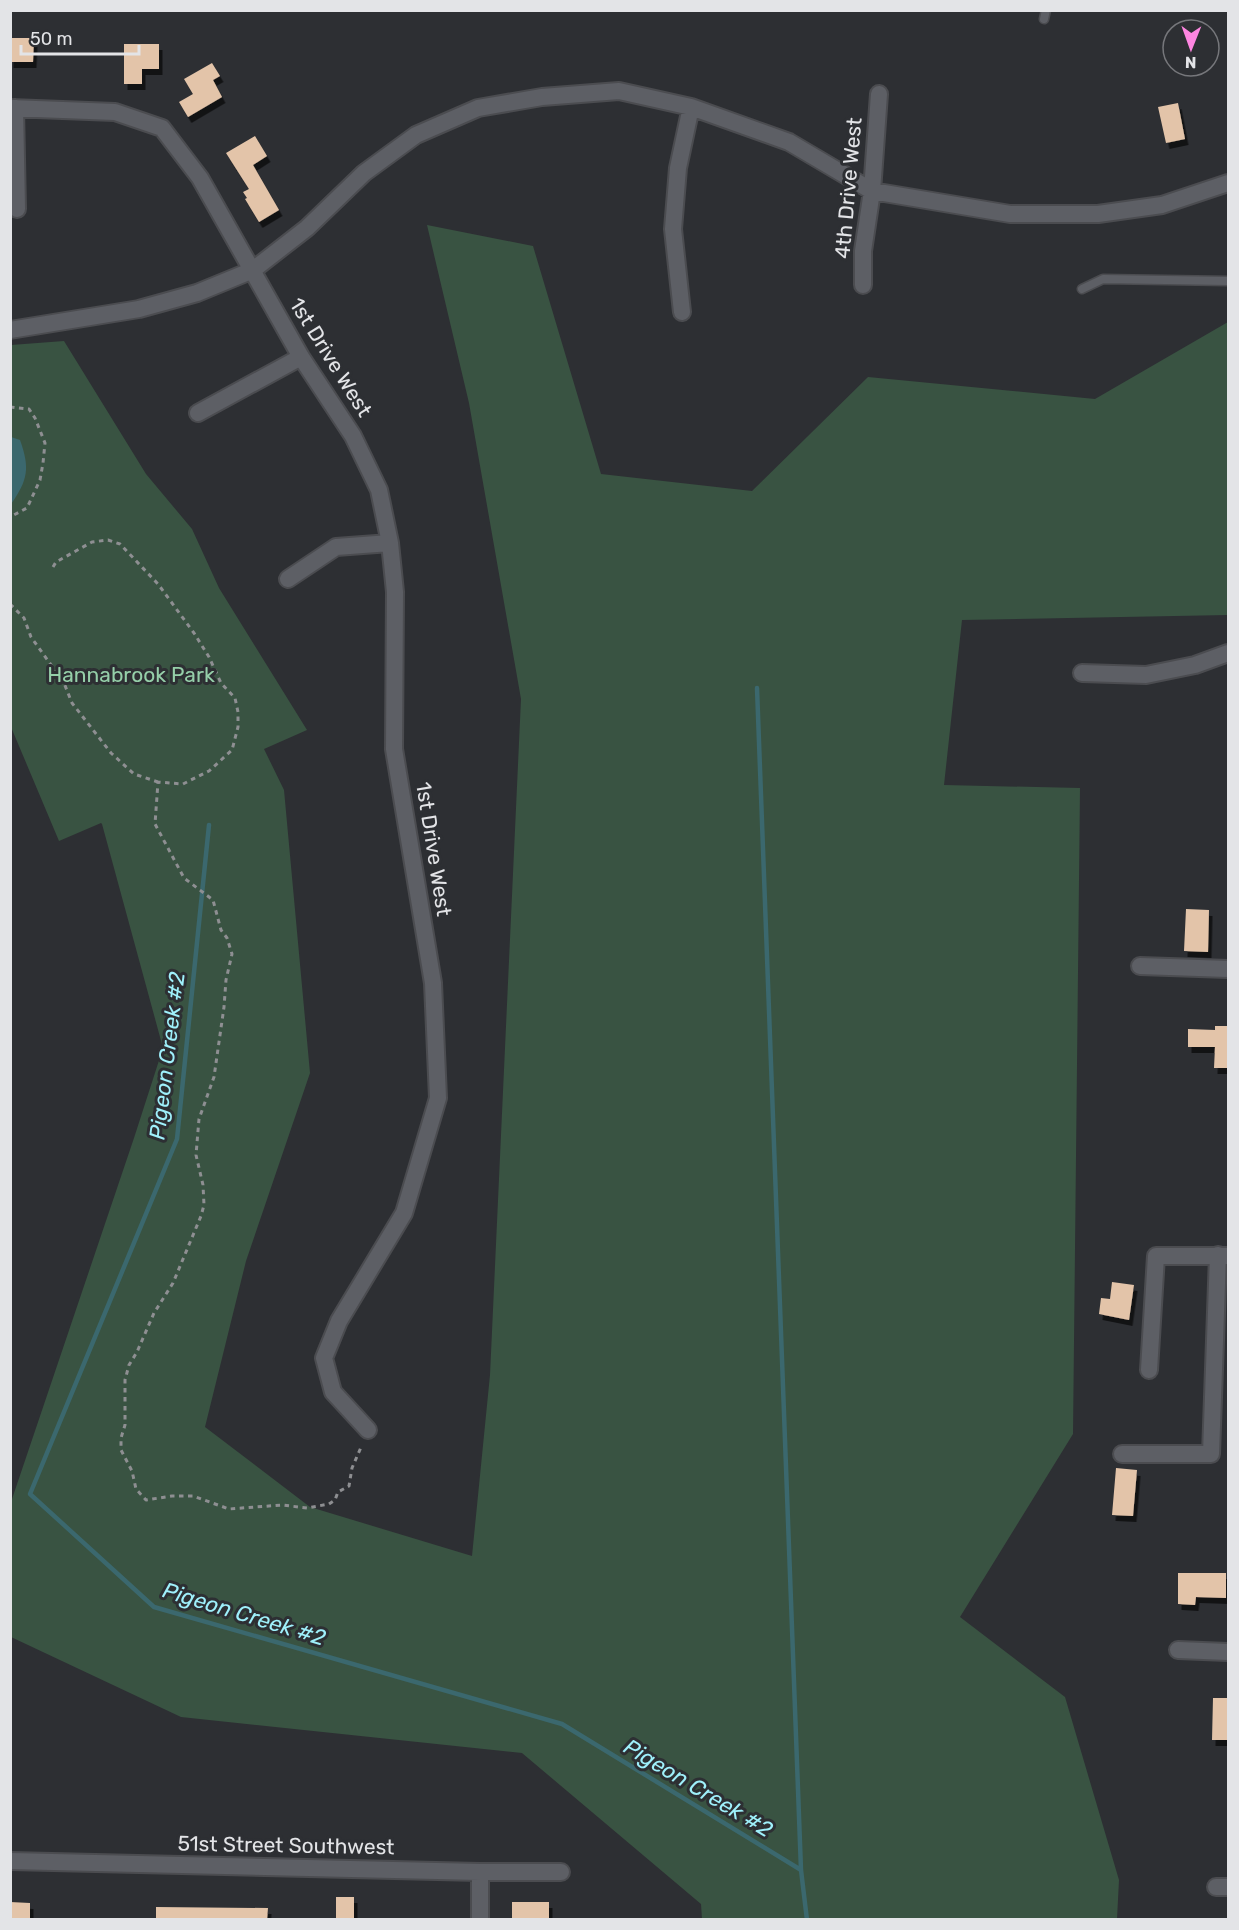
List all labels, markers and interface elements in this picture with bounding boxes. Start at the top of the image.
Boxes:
scale bar [21,18,140,56]
north arrow [1161,18,1221,78]
text: 50 m [30,28,73,50]
text: N [1185,53,1197,72]
street label: 4th Drive West [829,116,867,260]
street label: 1st Drive West [285,293,377,421]
park label: Hannabrook Park [47,662,215,687]
street label: 1st Drive West [411,780,457,918]
water label: Pigeon Creek #2 [143,970,191,1141]
water label: Pigeon Creek #2 [159,1576,330,1652]
water label: Pigeon Creek #2 [619,1733,778,1844]
street label: 51st Street Southwest [177,1831,395,1859]

